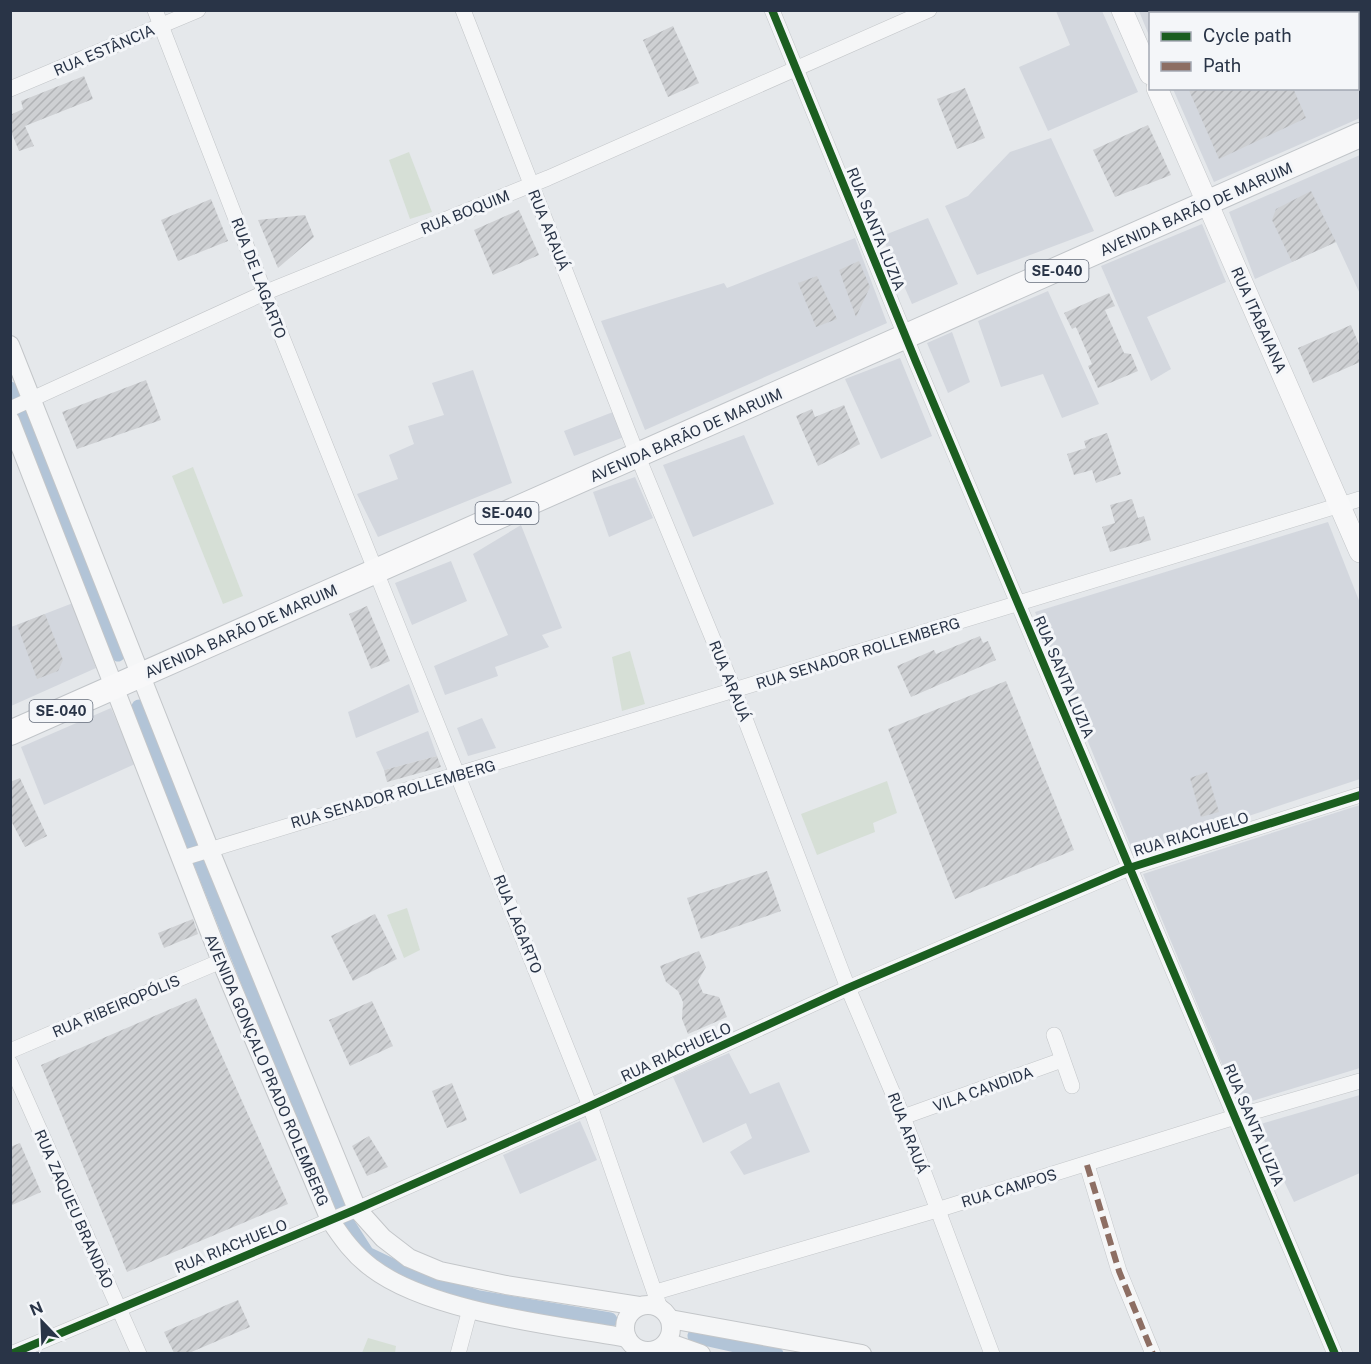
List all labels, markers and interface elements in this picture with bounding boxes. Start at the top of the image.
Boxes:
legend [1149,12,1359,90]
street label: RUA ESTÂNCIA [51,21,157,79]
text: Cycle path [1203,25,1292,46]
text: Path [1203,55,1241,76]
street label: AVENIDA BARÃO DE MARUIM [1097,159,1295,259]
street label: RUA SANTA LUZIA [844,165,909,293]
street label: RUA BOQUIM [418,186,512,238]
street label: RUA ARAUÁ [525,187,573,273]
street label: RUA DE LAGARTO [228,215,290,341]
road number: SE-040 [1026,260,1088,282]
street label: RUA ITABAIANA [1228,264,1290,376]
street label: AVENIDA BARÃO DE MARUIM [587,385,785,485]
road number: SE-040 [476,502,538,524]
street label: AVENIDA BARÃO DE MARUIM [142,581,340,681]
street label: RUA SANTA LUZIA [1031,613,1098,741]
street label: RUA SENADOR ROLLEMBERG [754,614,962,692]
street label: RUA ARAUÁ [706,638,754,724]
road number: SE-040 [29,700,92,722]
street label: RUA SENADOR ROLLEMBERG [289,757,497,831]
street label: RUA RIACHUELO [1131,808,1251,860]
street label: RUA LAGARTO [491,872,545,976]
street label: AVENIDA GONÇALO PRADO ROLEMBERG [202,931,332,1209]
street label: RUA RIBEIROPÓLIS [49,971,182,1041]
street label: RUA RIACHUELO [618,1019,734,1085]
street label: RUA SANTA LUZIA [1221,1061,1288,1189]
street label: VILA CANDIDA [931,1063,1036,1115]
street label: RUA ARAUÁ [885,1090,931,1176]
street label: RUA ZAQUEU BRANDÃO [31,1127,117,1291]
street label: RUA CAMPOS [959,1165,1059,1211]
street label: RUA RIACHUELO [172,1216,290,1276]
north arrow [12,1292,72,1352]
text: N [27,1297,46,1320]

